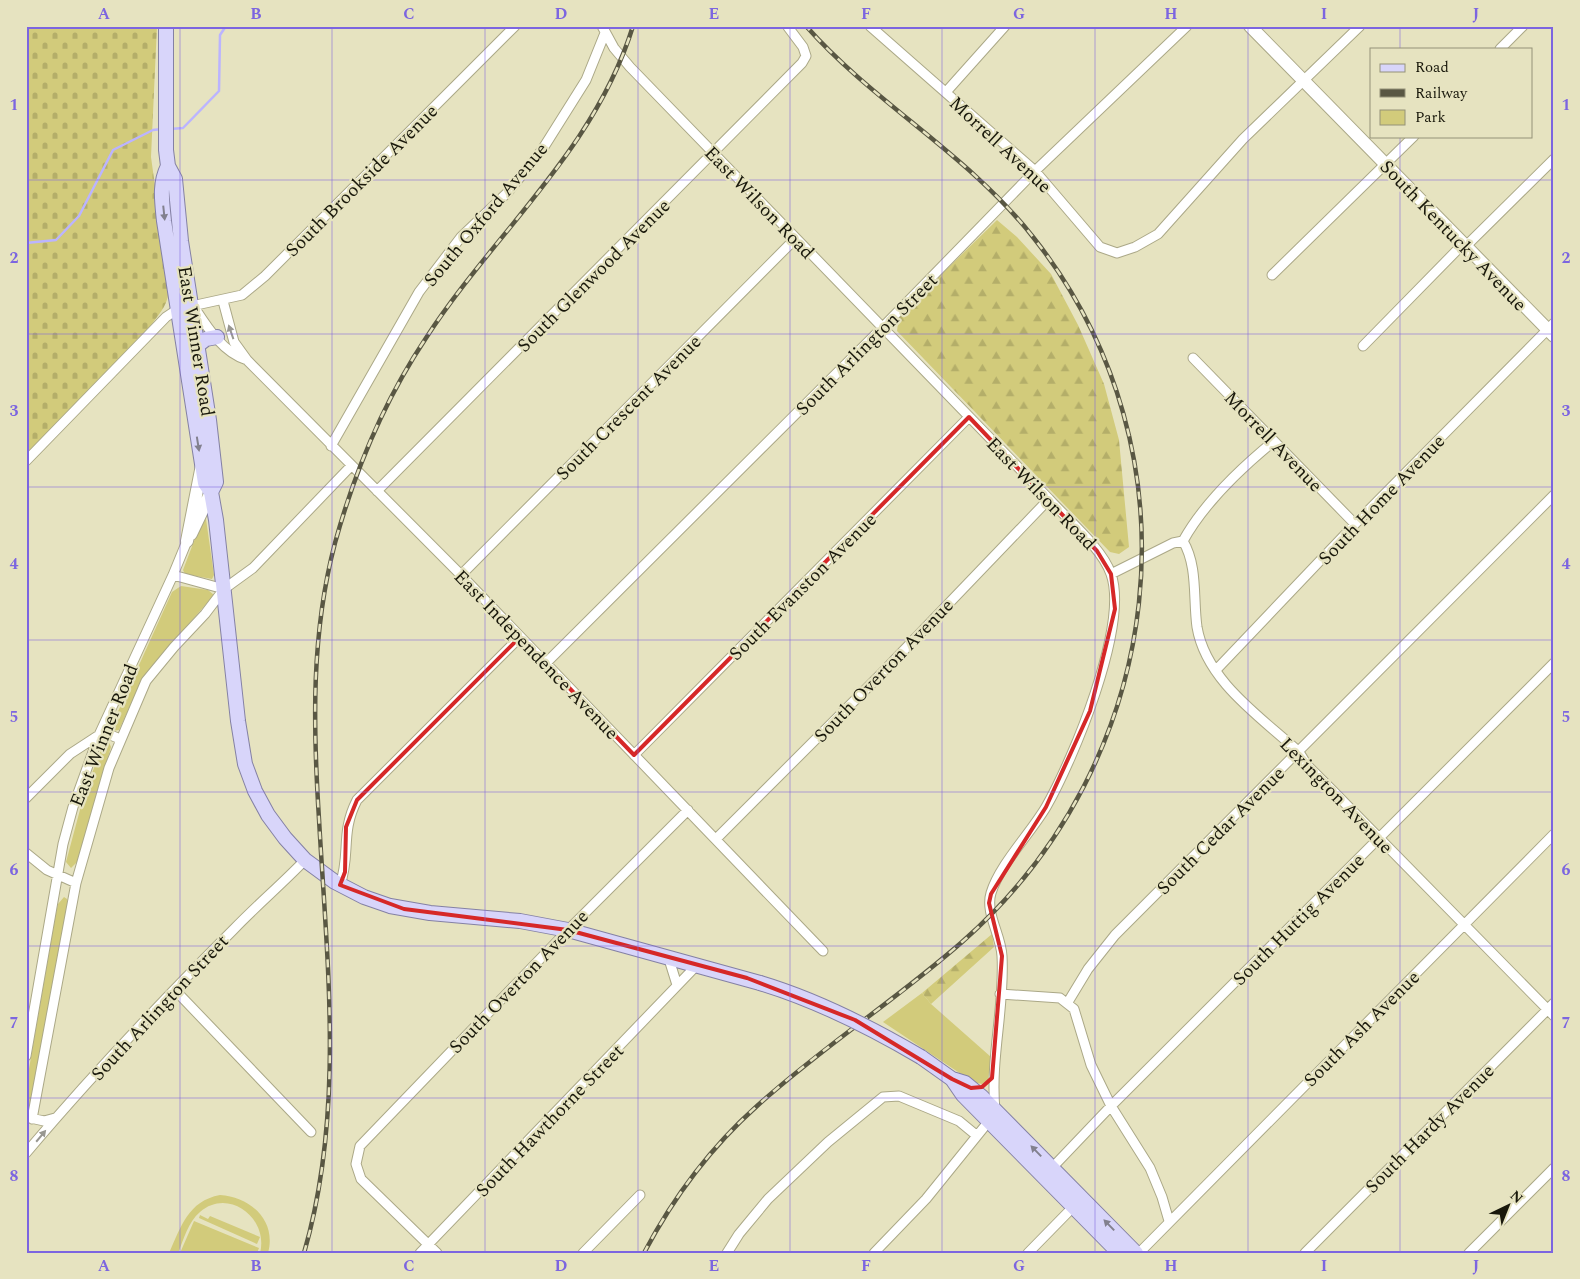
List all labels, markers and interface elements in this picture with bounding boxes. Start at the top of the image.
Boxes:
text: A [98,2,111,26]
text: B [250,2,262,26]
text: C [403,2,415,26]
text: D [555,2,568,26]
text: E [709,2,719,26]
text: F [861,2,871,26]
text: G [1013,2,1025,26]
text: H [1164,2,1178,26]
text: I [1321,2,1327,26]
text: J [1473,2,1480,26]
legend [1370,48,1532,138]
text: Road [1415,56,1449,79]
text: Railway [1415,82,1468,105]
street label: Morrell Avenue [942,90,1058,201]
text: 1 [10,93,18,117]
text: 1 [1562,93,1570,117]
street label: South Brookside Avenue [279,98,445,264]
text: Park [1415,106,1446,129]
street label: South Oxford Avenue [417,136,555,294]
street label: East Wilson Road [697,140,821,266]
street label: South Kentucky Avenue [1373,154,1533,318]
street label: South Glenwood Avenue [511,193,678,360]
one-way arrow [160,206,168,222]
text: 2 [10,246,19,270]
text: 2 [1562,246,1571,270]
street label: East Winner Road [169,264,222,419]
street label: South Arlington Street [789,267,945,423]
one-way arrow [227,325,234,340]
street label: South Crescent Avenue [549,328,709,488]
street label: Morrell Avenue [1217,385,1329,499]
text: 3 [10,399,19,423]
text: 3 [1562,399,1571,423]
street label: South Home Avenue [1312,428,1452,572]
street label: East Wilson Road [979,431,1103,557]
one-way arrow [195,436,203,452]
street label: South Evanston Avenue [722,506,884,668]
text: 4 [10,552,19,576]
text: 4 [1562,552,1571,576]
street label: East Independence Avenue [447,563,625,747]
street label: South Overton Avenue [807,592,961,750]
street label: East Winner Road [62,660,146,811]
text: 5 [10,705,18,729]
text: 5 [1562,705,1570,729]
street label: Lexington Avenue [1272,731,1400,861]
street label: South Cedar Avenue [1150,760,1292,902]
street label: South Huttig Avenue [1226,847,1372,993]
text: 6 [10,858,19,882]
text: 6 [1562,858,1571,882]
street label: South Overton Avenue [442,903,596,1061]
street label: South Arlington Street [84,928,236,1088]
street label: South Ash Avenue [1297,964,1427,1094]
text: 7 [10,1011,19,1035]
text: 7 [1562,1011,1571,1035]
street label: South Hawthorne Street [469,1038,631,1204]
street label: South Hardy Avenue [1359,1058,1502,1201]
one-way arrow [35,1129,46,1142]
one-way arrow [1030,1145,1042,1157]
text: 8 [10,1164,19,1188]
text: 8 [1562,1164,1571,1188]
north arrow [1482,1182,1532,1232]
text: N [1505,1185,1528,1208]
one-way arrow [1103,1220,1115,1232]
text: A [98,1254,111,1278]
text: B [250,1254,262,1278]
text: C [403,1254,415,1278]
text: D [555,1254,568,1278]
text: E [709,1254,719,1278]
text: F [861,1254,871,1278]
text: G [1013,1254,1025,1278]
text: H [1164,1254,1178,1278]
text: I [1321,1254,1327,1278]
text: J [1473,1254,1480,1278]

